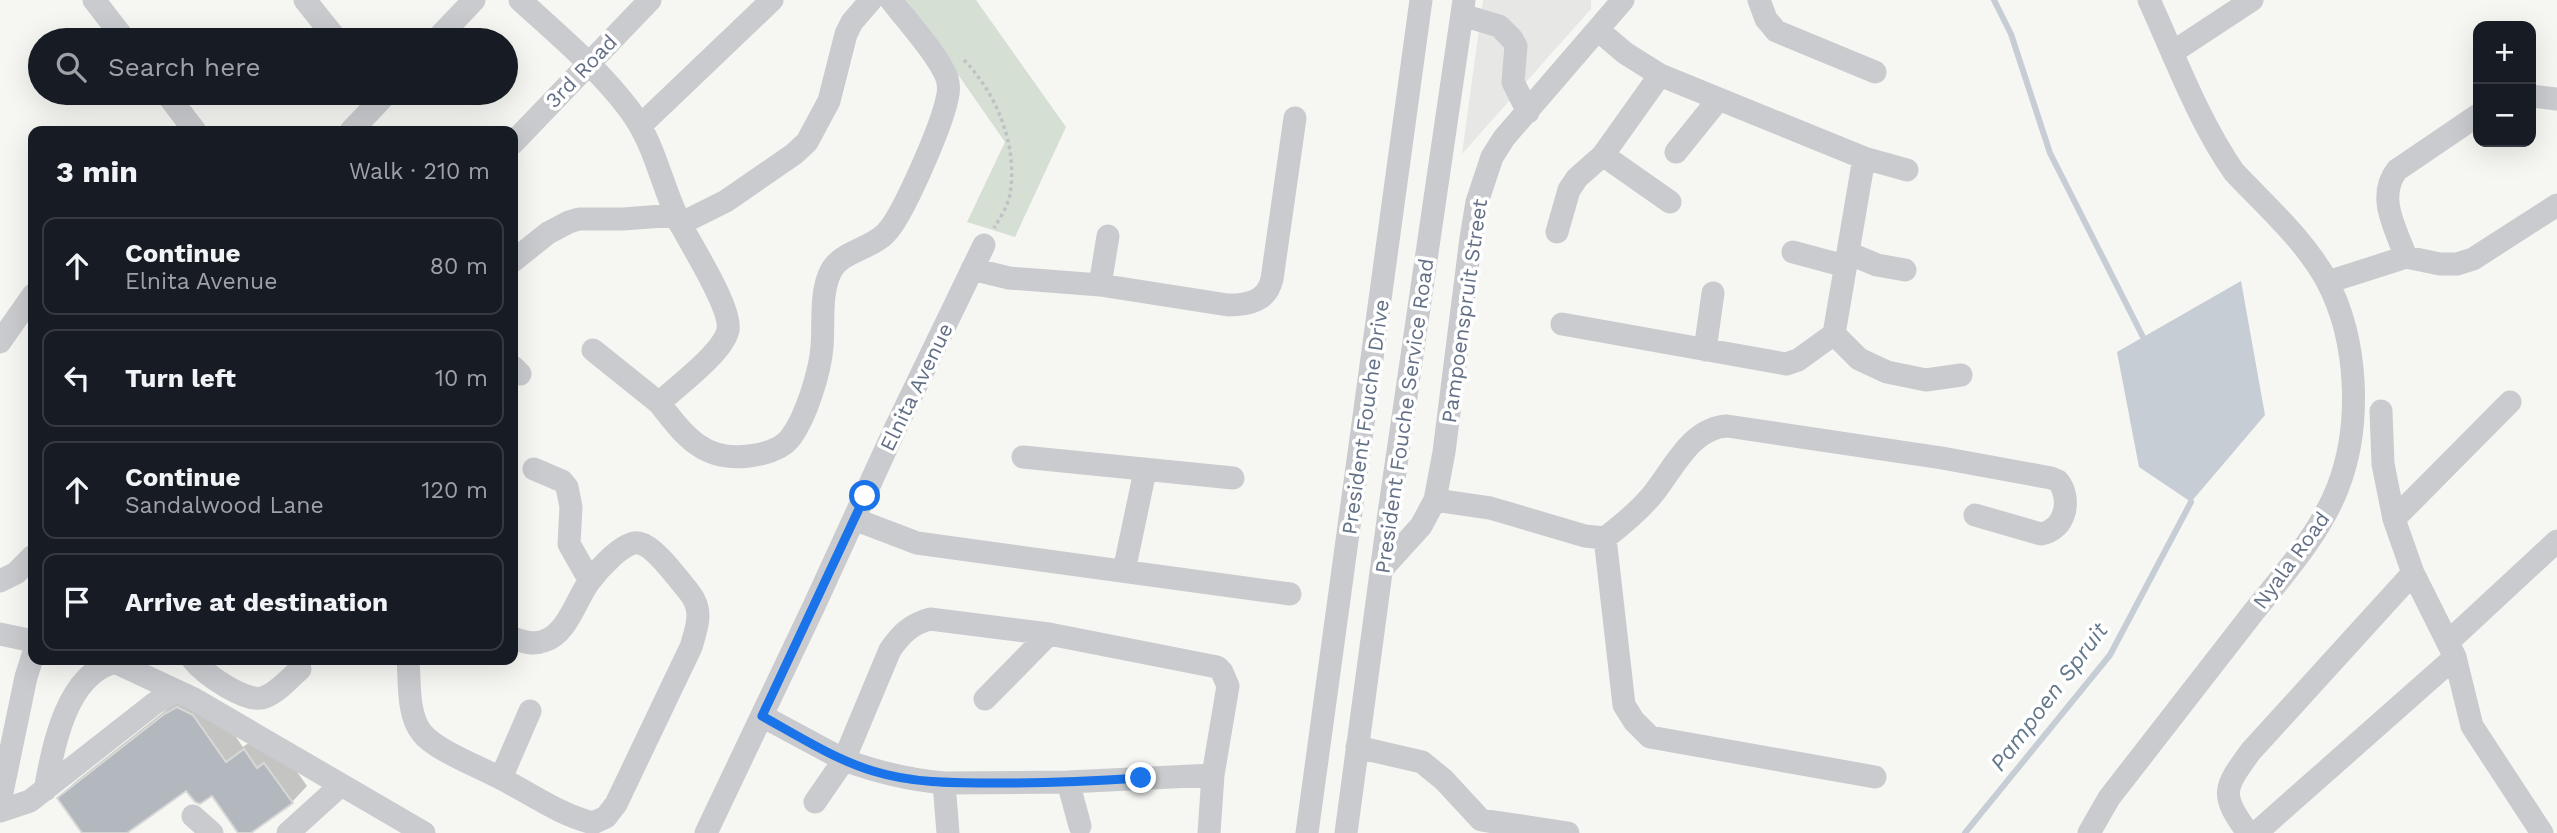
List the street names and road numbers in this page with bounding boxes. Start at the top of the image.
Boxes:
street label: 3rd Road [540,29,622,113]
street label: Pampoenspruit Street [1436,197,1492,425]
street label: President Fouche Service Road [1369,257,1439,575]
street label: President Fouche Drive [1336,298,1394,536]
street label: Elnita Avenue [874,319,958,455]
street label: Nyala Road [2247,506,2335,614]

